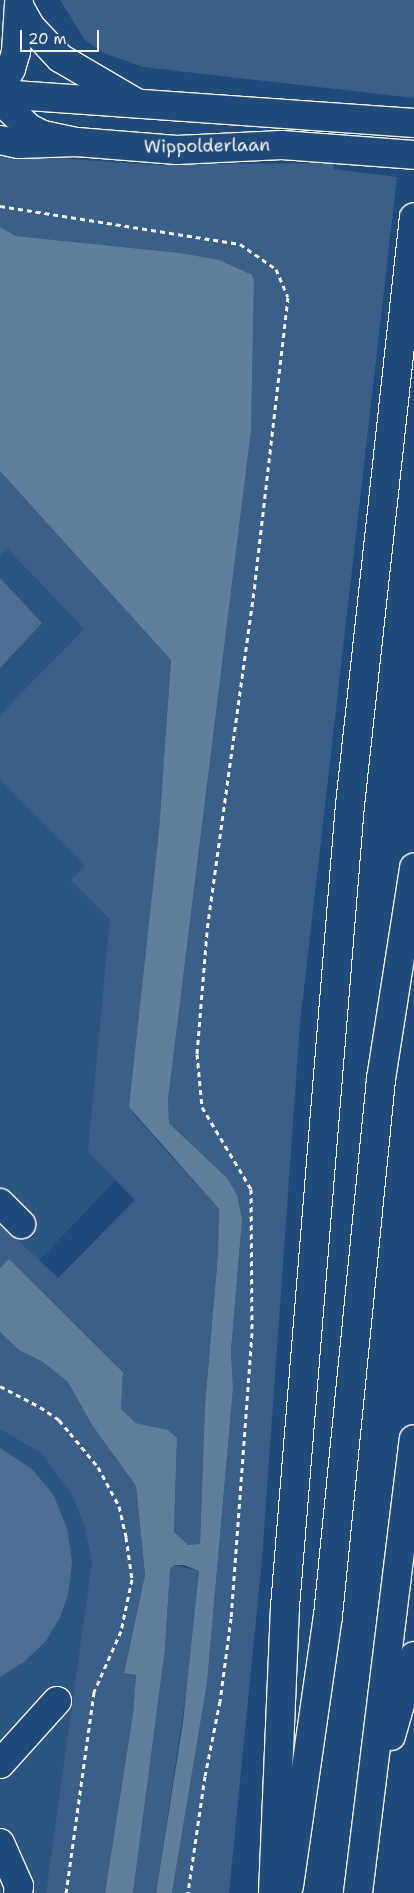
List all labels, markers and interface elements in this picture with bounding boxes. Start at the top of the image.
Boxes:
scale bar [22,20,101,52]
text: 20 m [28,29,67,49]
street label: Wippolderlaan [144,134,270,158]

